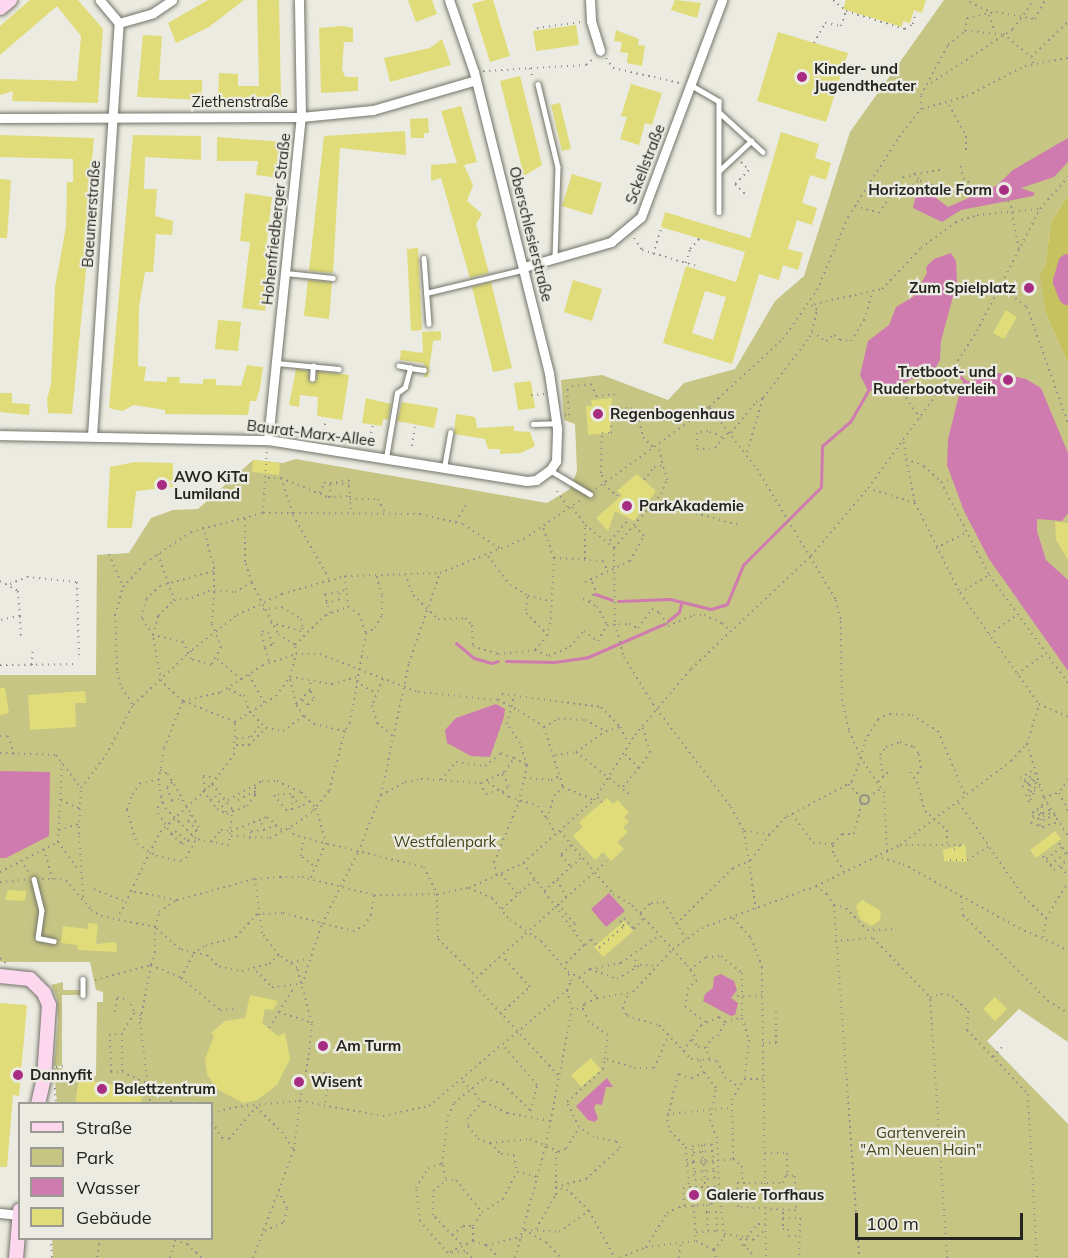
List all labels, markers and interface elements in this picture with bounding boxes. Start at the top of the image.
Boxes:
place label: Kinder- und Jugendtheater [814,59,916,94]
marker: Kinder- und Jugendtheater [795,70,809,84]
street label: Ziethenstraße [192,93,288,111]
street label: Sckellstraße [621,121,669,207]
street label: Hohenfriedberger Straße [258,132,294,306]
street label: Baeumerstraße [78,160,104,268]
street label: Oberschlesierstraße [505,165,557,303]
place label: Horizontale Form [868,181,992,199]
marker: Horizontale Form [997,183,1011,197]
place label: Zum Spielplatz [909,279,1016,297]
marker: Zum Spielplatz [1020,279,1038,297]
place label: Tretboot- und Ruderbootverleih [873,362,996,397]
marker: Tretboot- und Ruderbootverleih [1001,373,1015,387]
place label: Regenbogenhaus [610,405,735,423]
marker: Regenbogenhaus [591,407,605,421]
street label: Baurat-Marx-Allee [246,416,376,450]
place label: AWO KiTa Lumiland [174,467,248,502]
marker: AWO KiTa Lumiland [155,478,169,492]
place label: ParkAkademie [639,497,744,515]
marker: ParkAkademie [620,499,634,513]
park label: Westfalenpark [394,833,496,851]
marker: Am Turm [314,1037,332,1055]
place label: Am Turm [336,1037,401,1055]
place label: Dannyfit [30,1066,92,1084]
marker: Dannyfit [11,1068,25,1082]
place label: Wisent [311,1073,362,1091]
marker: Wisent [292,1075,306,1089]
place label: Balettzentrum [114,1080,216,1098]
marker: Balettzentrum [95,1082,109,1096]
legend [18,1102,213,1240]
text: Straße [76,1116,132,1139]
park label: Gartenverein "Am Neuen Hain" [860,1123,982,1158]
text: Park [76,1146,114,1169]
text: Wasser [76,1176,140,1199]
place label: Galerie Torfhaus [706,1186,824,1204]
marker: Galerie Torfhaus [687,1188,701,1202]
scale bar [858,1201,1026,1239]
text: Gebäude [76,1206,152,1229]
text: 100 m [866,1212,919,1235]

